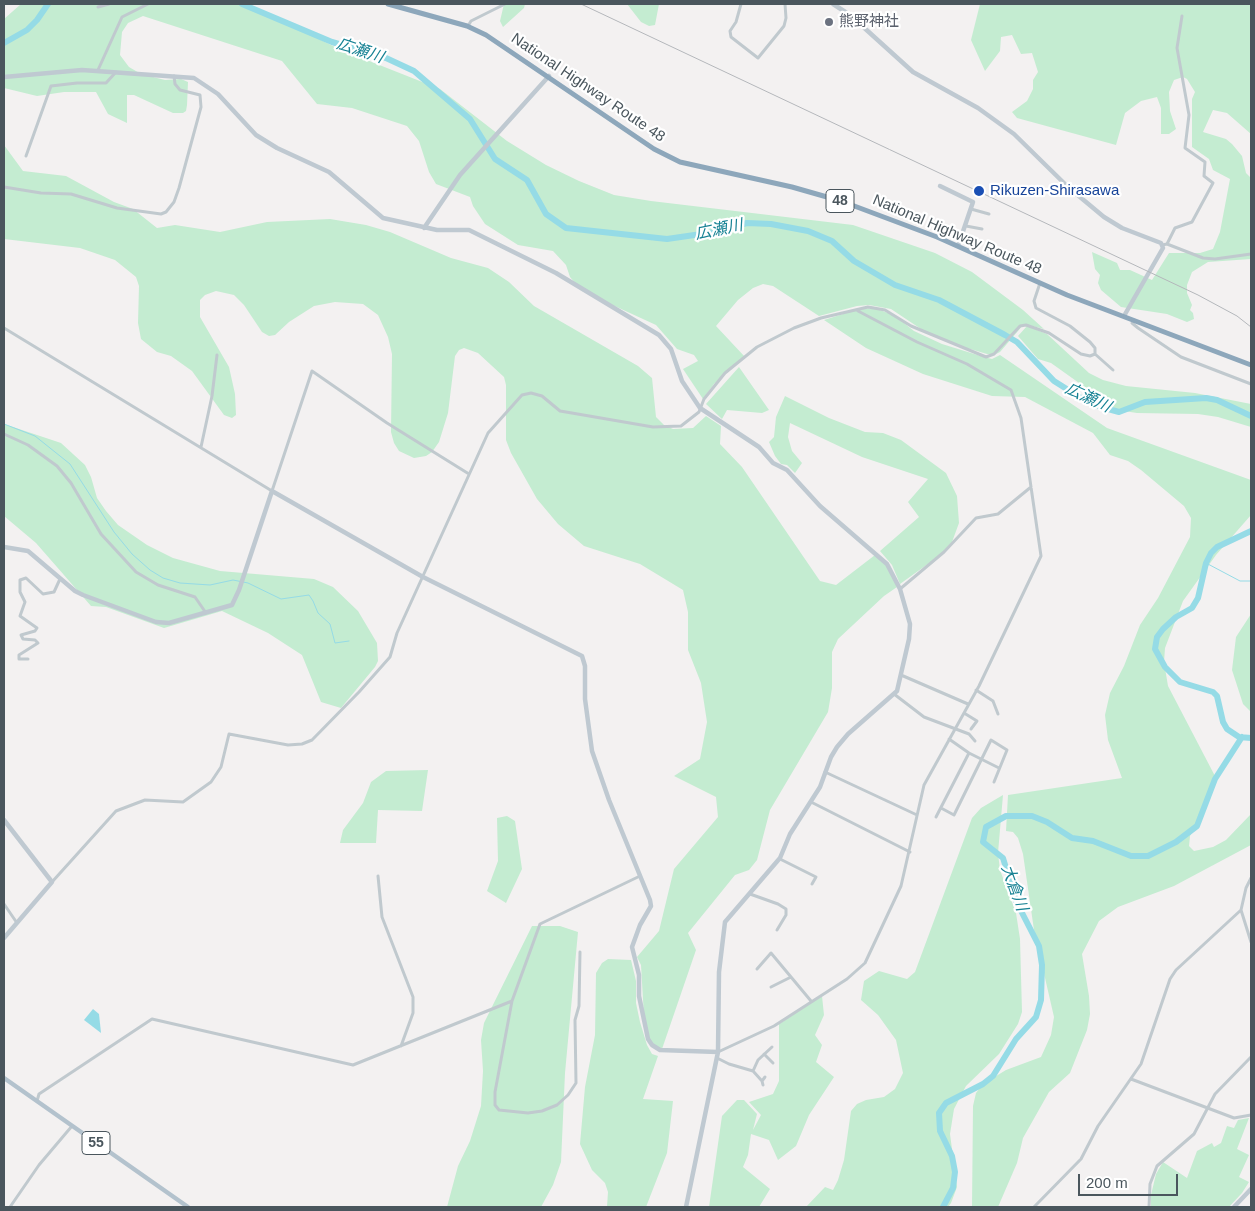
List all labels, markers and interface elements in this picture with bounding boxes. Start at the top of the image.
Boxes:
place label: 熊野神社 [839,13,899,31]
marker: 熊野神社 [823,16,835,28]
street label: National Highway Route 48 [508,30,668,146]
water label: 広瀬川 [334,34,386,68]
place label: Rikuzen-Shirasawa [990,182,1119,200]
marker: Rikuzen-Shirasawa [972,184,986,198]
road number: 48 [826,190,854,212]
street label: National Highway Route 48 [870,191,1044,279]
water label: 広瀬川 [694,216,744,244]
water label: 広瀬川 [1062,379,1114,417]
water label: 大倉川 [997,862,1031,914]
road number: 55 [82,1132,110,1154]
scale bar [1080,1164,1180,1196]
text: 200 m [1086,1174,1128,1191]

